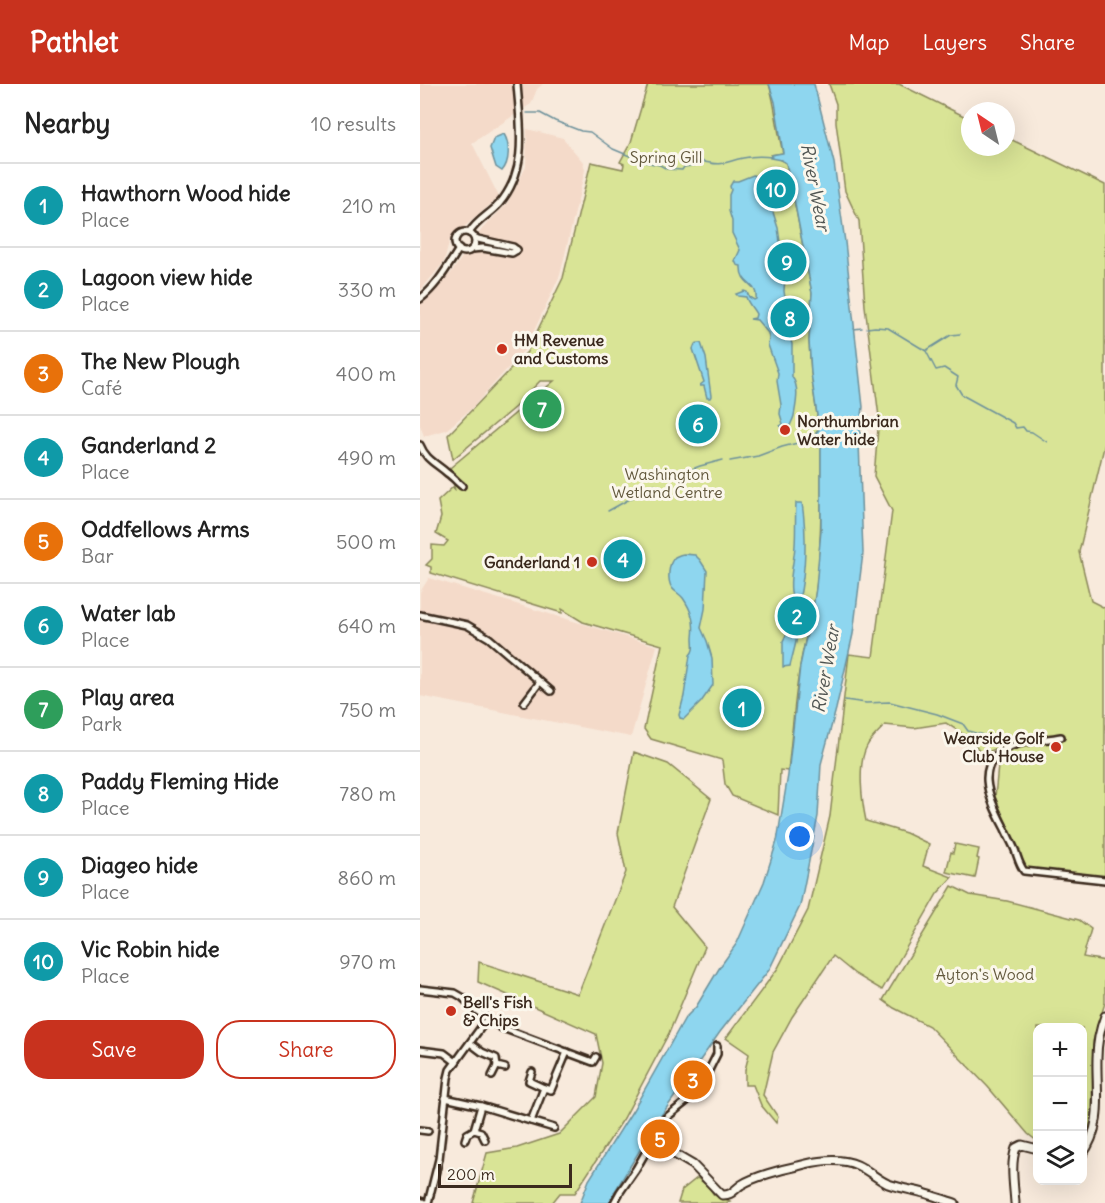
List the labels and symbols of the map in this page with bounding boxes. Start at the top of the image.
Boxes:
north arrow [961,102,1015,156]
water label: River Wear [796,141,836,235]
park label: Spring Gill [630,147,702,167]
pin: 10 [756,166,796,212]
pin: 9 [768,240,806,285]
pin: 8 [770,296,809,340]
place label: HM Revenue and Customs [514,330,608,368]
marker: HM Revenue and Customs [495,342,509,356]
pin: 7 [522,386,562,432]
pin: 6 [678,402,718,446]
place label: Northumbrian Water hide [797,411,899,449]
marker: Northumbrian Water hide [778,423,792,437]
park label: Washington Wetland Centre [611,464,723,502]
pin: 4 [604,536,642,582]
place label: Ganderland 1 [484,552,580,572]
marker: Ganderland 1 [585,555,599,569]
pin: 2 [778,594,817,638]
water label: River Wear [806,621,845,715]
pin: 1 [722,686,762,730]
place label: Wearside Golf Club House [944,728,1045,766]
marker: Wearside Golf Club House [1049,740,1063,754]
your location [785,822,814,851]
park label: Ayton's Wood [936,964,1034,984]
place label: Bell's Fish & Chips [463,992,533,1031]
marker: Bell's Fish & Chips [444,1004,458,1018]
pin: 3 [674,1058,712,1102]
pin: 5 [640,1116,680,1162]
scale bar [438,1161,572,1188]

